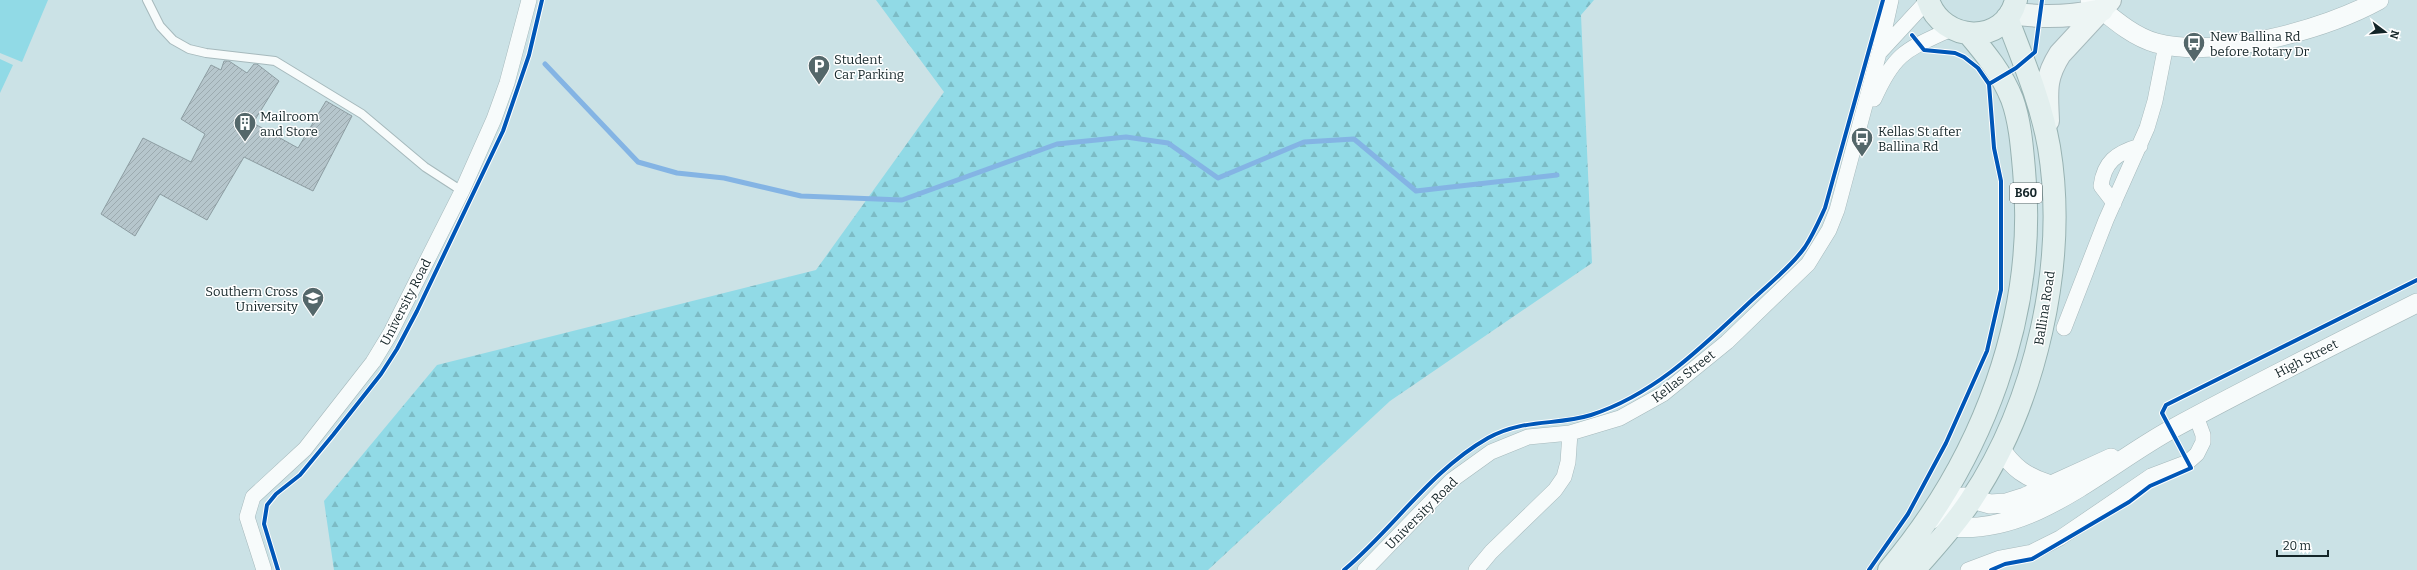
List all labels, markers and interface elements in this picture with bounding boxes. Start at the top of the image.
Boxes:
north arrow [2365,12,2405,52]
place label: New Ballina Rd before Rotary Dr [2210,29,2310,59]
text: N [2387,29,2402,41]
bus stop icon: New Ballina Rd before Rotary Dr [2181,30,2207,63]
place label: Student Car Parking [834,52,904,82]
parking icon: Student Car Parking [806,53,832,86]
place label: Mailroom and Store [260,109,319,139]
building icon: Mailroom and Store [232,110,258,143]
place label: Kellas St after Ballina Rd [1878,124,1961,154]
bus stop icon: Kellas St after Ballina Rd [1849,125,1875,158]
road number: B60 [2010,183,2042,203]
street label: University Road [377,256,434,348]
street label: Ballina Road [2031,270,2058,346]
place label: Southern Cross University [205,284,298,314]
school or university icon: Southern Cross University [300,285,326,318]
street label: High Street [2272,336,2340,381]
street label: Kellas Street [1649,347,1718,406]
street label: University Road [1382,474,1461,552]
scale bar [2277,532,2328,558]
text: 20 m [2283,539,2312,553]

